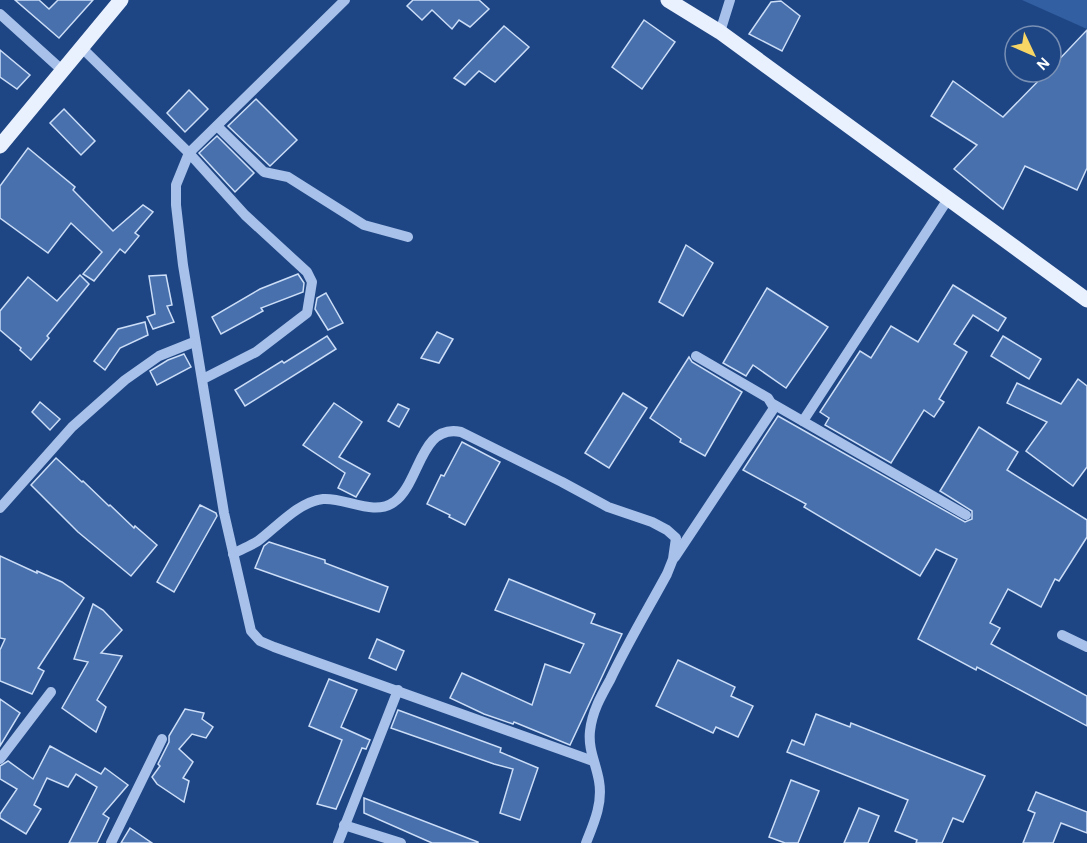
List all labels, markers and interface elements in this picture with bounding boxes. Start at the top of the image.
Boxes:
north arrow [1003,24,1063,84]
text: N [1033,54,1053,73]

